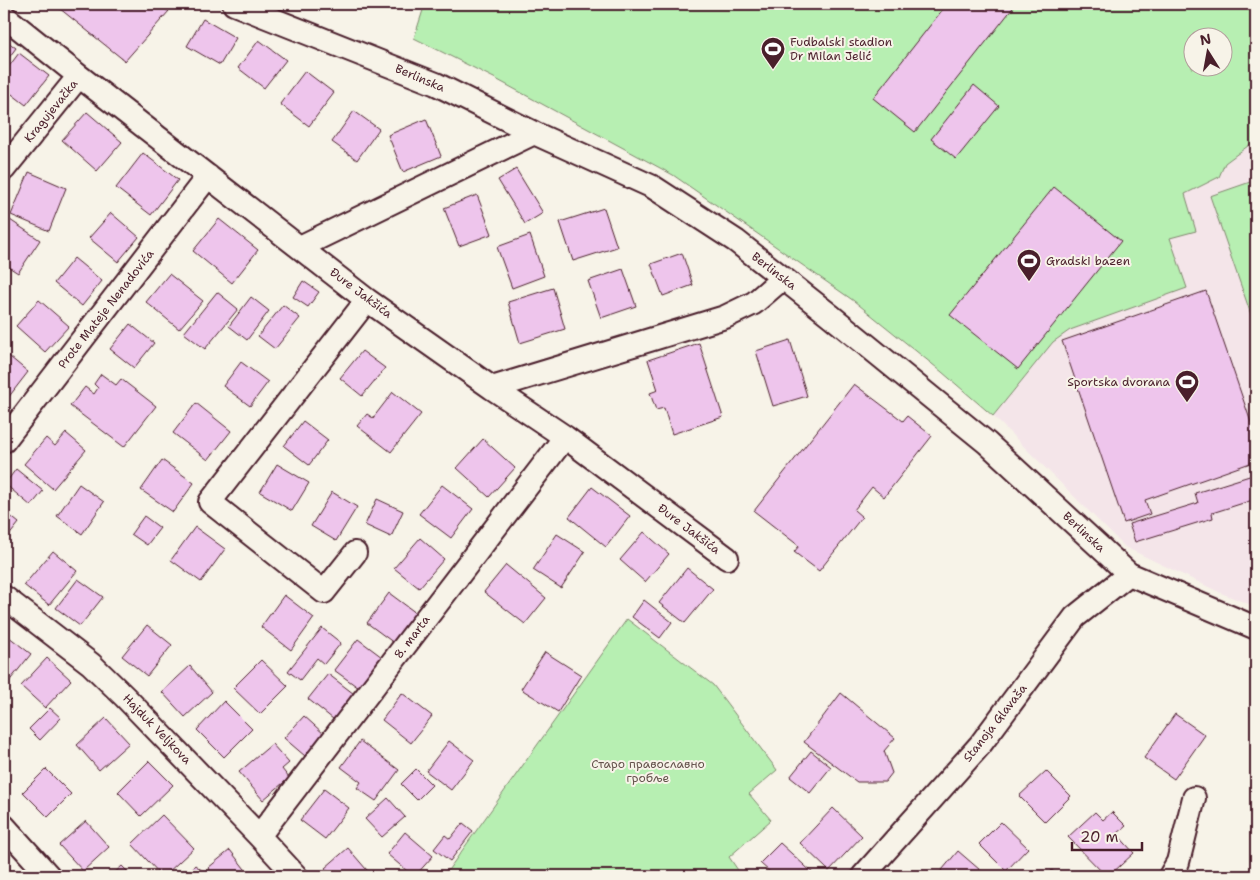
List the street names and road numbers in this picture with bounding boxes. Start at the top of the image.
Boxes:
street label: Berlinska [393,60,448,96]
street label: Kragujevačka [21,76,82,146]
street label: Prote Mateje Nenadovića [54,246,158,372]
street label: Berlinska [748,248,800,294]
street label: Đure Jakšića [327,264,396,322]
street label: Đure Jakšića [655,500,724,558]
street label: Berlinska [1059,508,1109,556]
street label: 8. marta [391,612,434,662]
street label: Stanoja Glavaša [960,680,1031,765]
street label: Hajduk Veljkova [119,690,195,768]

